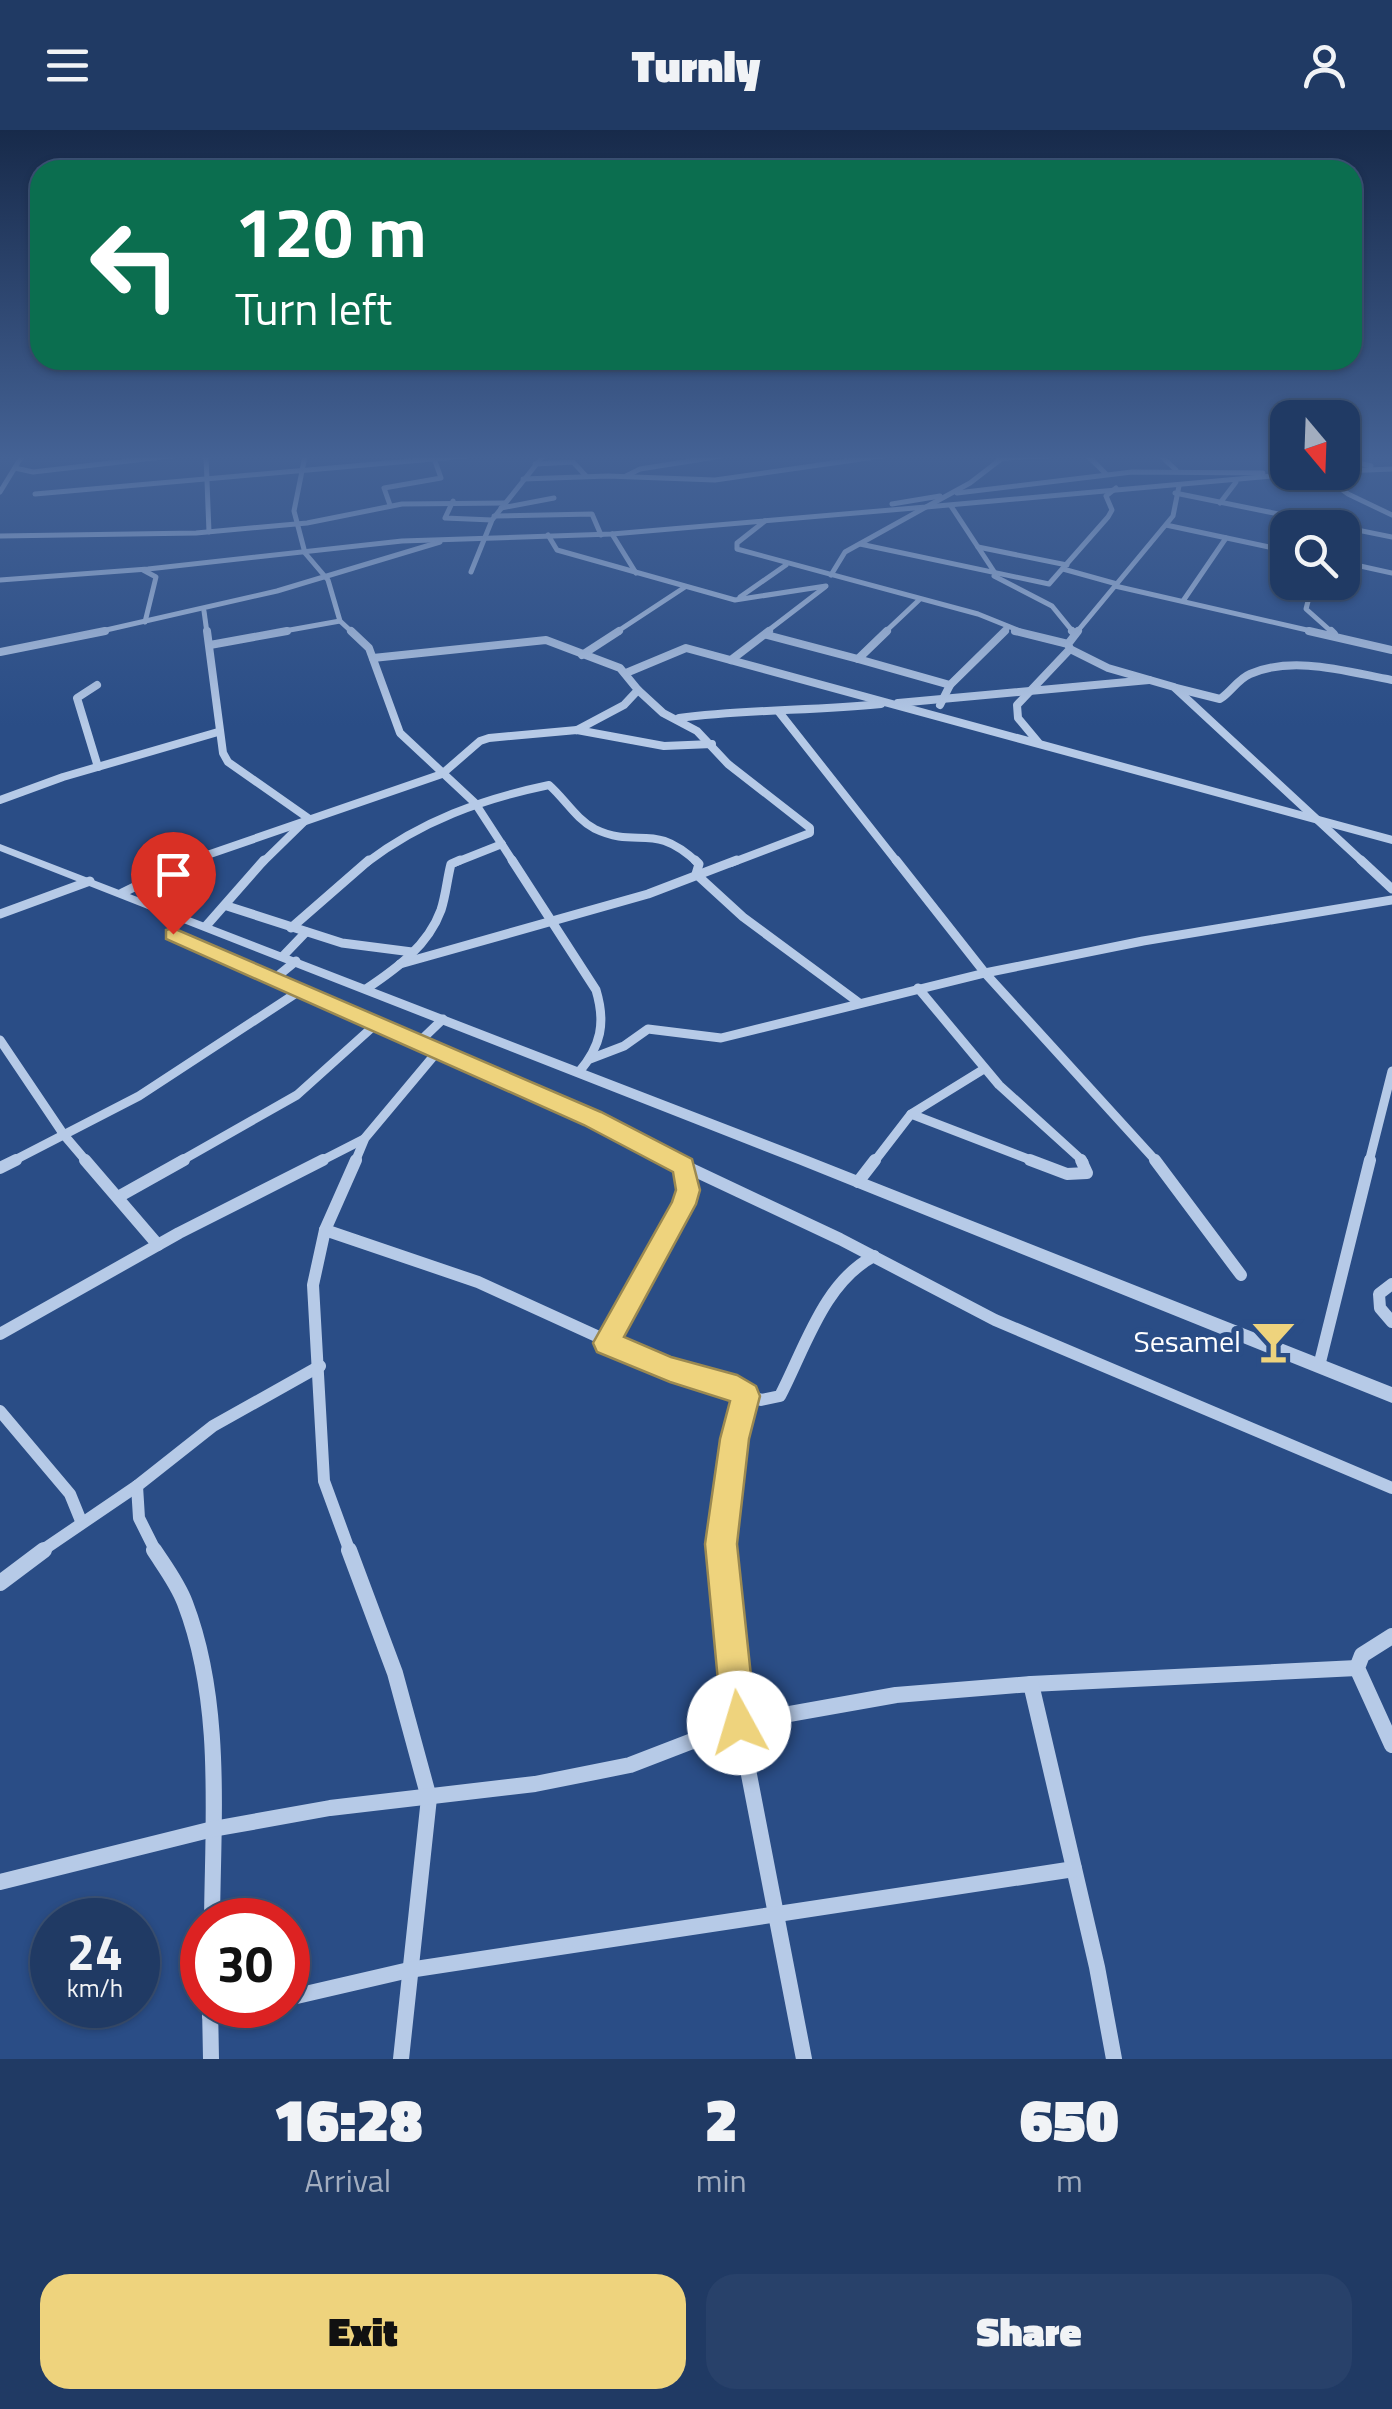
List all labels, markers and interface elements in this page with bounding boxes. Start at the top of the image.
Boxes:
text: Turnly [632,31,760,99]
icon: menu [40,38,95,93]
icon: person [1297,38,1352,93]
text: 120 m [235,178,427,284]
icon: left [70,200,200,330]
text: Turn left [235,274,392,342]
north arrow [1270,400,1360,490]
map controls [1270,400,1360,600]
button: search [1270,510,1360,600]
pin [131,832,216,935]
icon: arrive [146,847,201,902]
bar icon: Sesamel [1250,1317,1298,1365]
place label: Sesamel [1133,1318,1241,1364]
position arrow [687,1671,791,1775]
speed limit sign: 30 [180,1898,310,2028]
text: 24 [67,1913,123,1989]
text: km/h [67,1969,123,2007]
text: 16:28 [273,2073,422,2164]
text: 2 [705,2073,738,2164]
text: 650 [1020,2073,1119,2164]
text: Arrival [304,2156,391,2204]
text: min [696,2156,747,2204]
text: m [1056,2156,1083,2204]
button: Exit [40,2274,686,2389]
button: Share [706,2274,1352,2389]

